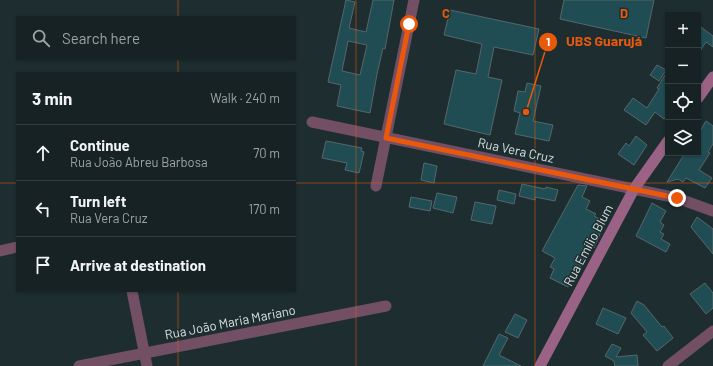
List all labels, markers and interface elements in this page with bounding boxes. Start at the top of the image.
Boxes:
text: C [442,5,450,21]
text: D [620,5,628,21]
map controls [665,12,701,156]
button: + [665,12,701,48]
route start [400,15,418,33]
search box [16,16,296,60]
icon: search [30,27,52,49]
text: Search here [62,29,140,47]
callout: UBS Guarujá [538,29,650,55]
text: UBS Guarujá [566,32,642,49]
text: 1 [546,34,550,48]
button: − [665,48,701,84]
button: locate [665,84,701,120]
text: 3 min [32,88,72,108]
text: Walk · 240 m [210,90,280,106]
button: layers [665,120,701,156]
street label: Rua Vera Cruz [476,134,556,166]
text: Continue [70,136,130,154]
icon: ahead [32,142,54,164]
text: 70 m [253,145,280,161]
text: Rua João Abreu Barbosa [70,154,208,170]
route end [668,189,686,207]
text: Turn left [70,192,126,210]
icon: left [32,198,54,220]
text: 170 m [249,201,280,217]
street label: Rua Emílio Blum [560,201,616,289]
text: Rua Vera Cruz [70,210,147,226]
icon: arrive [32,254,54,276]
text: Arrive at destination [70,256,206,274]
street label: Rua João Maria Mariano [163,301,297,343]

